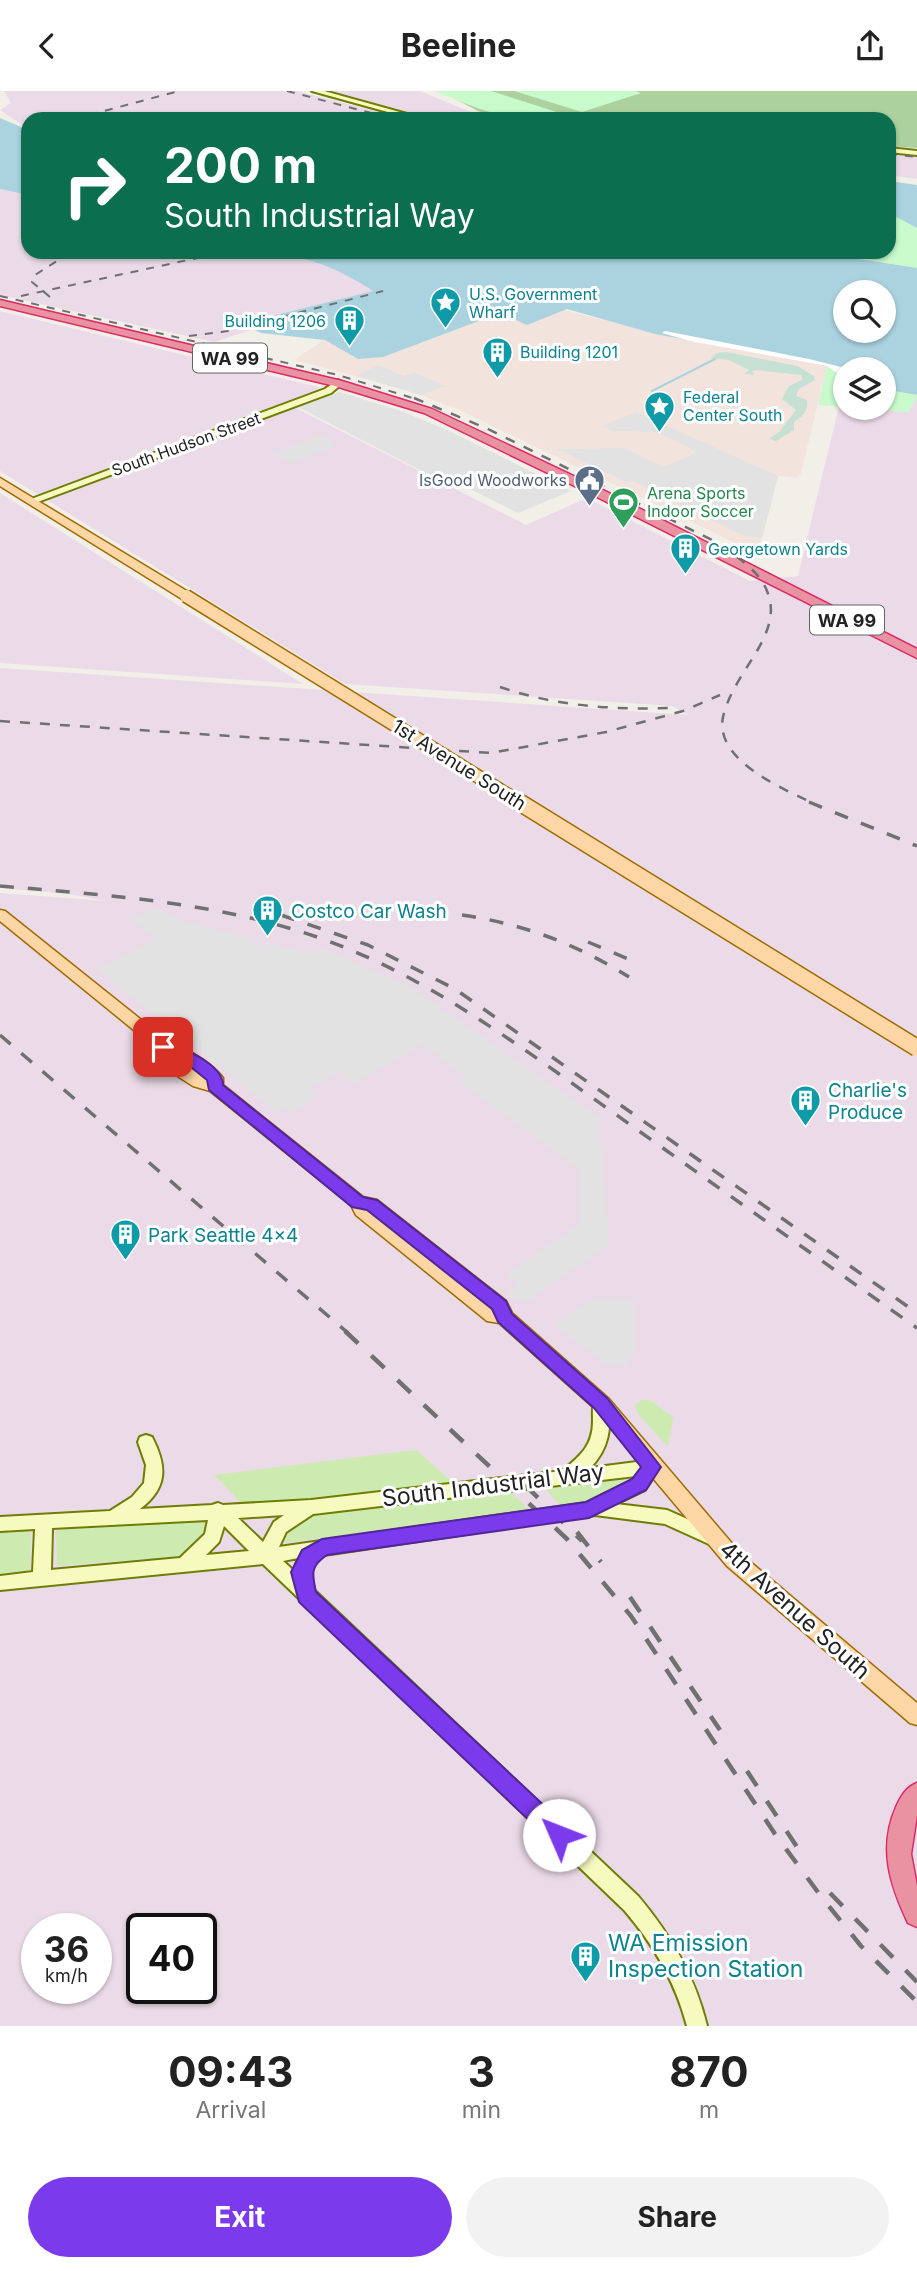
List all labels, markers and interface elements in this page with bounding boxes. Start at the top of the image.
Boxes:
text: Beeline [401,26,516,65]
icon: back [28,27,66,65]
icon: share [851,27,889,65]
text: 200 m [164,136,317,195]
icon: right [49,140,140,231]
text: South Industrial Way [164,196,475,235]
map controls [833,280,896,420]
button: search [833,280,896,343]
place label: U.S. Government Wharf [469,284,597,322]
place icon: U.S. Government Wharf [429,286,463,330]
building icon: Building 1206 [332,304,366,348]
place label: Building 1206 [225,311,326,331]
building icon: Building 1201 [480,335,514,379]
place label: Building 1201 [520,342,618,362]
road number: WA 99 [193,344,267,373]
button: layers [833,357,896,420]
place label: Federal Center South [683,387,782,425]
place icon: Federal Center South [643,389,677,433]
street label: South Hudson Street [109,408,263,480]
public building icon: IsGood Woodworks [573,463,607,507]
place label: IsGood Woodworks [419,470,567,490]
place label: Arena Sports Indoor Soccer [647,483,754,521]
sports icon: Arena Sports Indoor Soccer [607,485,641,529]
building icon: Georgetown Yards [668,532,702,576]
place label: Georgetown Yards [708,539,848,559]
road number: WA 99 [810,605,884,635]
street label: 1st Avenue South [388,715,530,815]
building icon: Costco Car Wash [251,894,285,938]
place label: Costco Car Wash [291,900,447,923]
pin [133,1017,193,1077]
icon: arrive [144,1028,182,1066]
place label: Charlie's Produce [828,1079,907,1124]
building icon: Charlie's Produce [788,1084,822,1128]
building icon: Park Seattle 4x4 [108,1218,142,1262]
place label: Park Seattle 4x4 [148,1224,298,1247]
street label: South Industrial Way [380,1457,606,1513]
street label: 4th Avenue South [714,1535,876,1685]
position arrow [522,1798,596,1872]
speed limit sign: 40 [126,1913,217,2004]
text: 36 [44,1928,89,1970]
place label: WA Emission Inspection Station [608,1929,803,1983]
building icon: WA Emission Inspection Station [568,1939,602,1983]
text: km/h [45,1965,88,1986]
text: 09:43 [168,2046,293,2097]
text: 3 [468,2046,495,2097]
text: 870 [669,2046,749,2097]
text: Arrival [195,2096,266,2124]
text: min [462,2096,501,2124]
text: m [699,2096,719,2124]
button: Exit [28,2177,452,2257]
button: Share [466,2177,889,2257]

